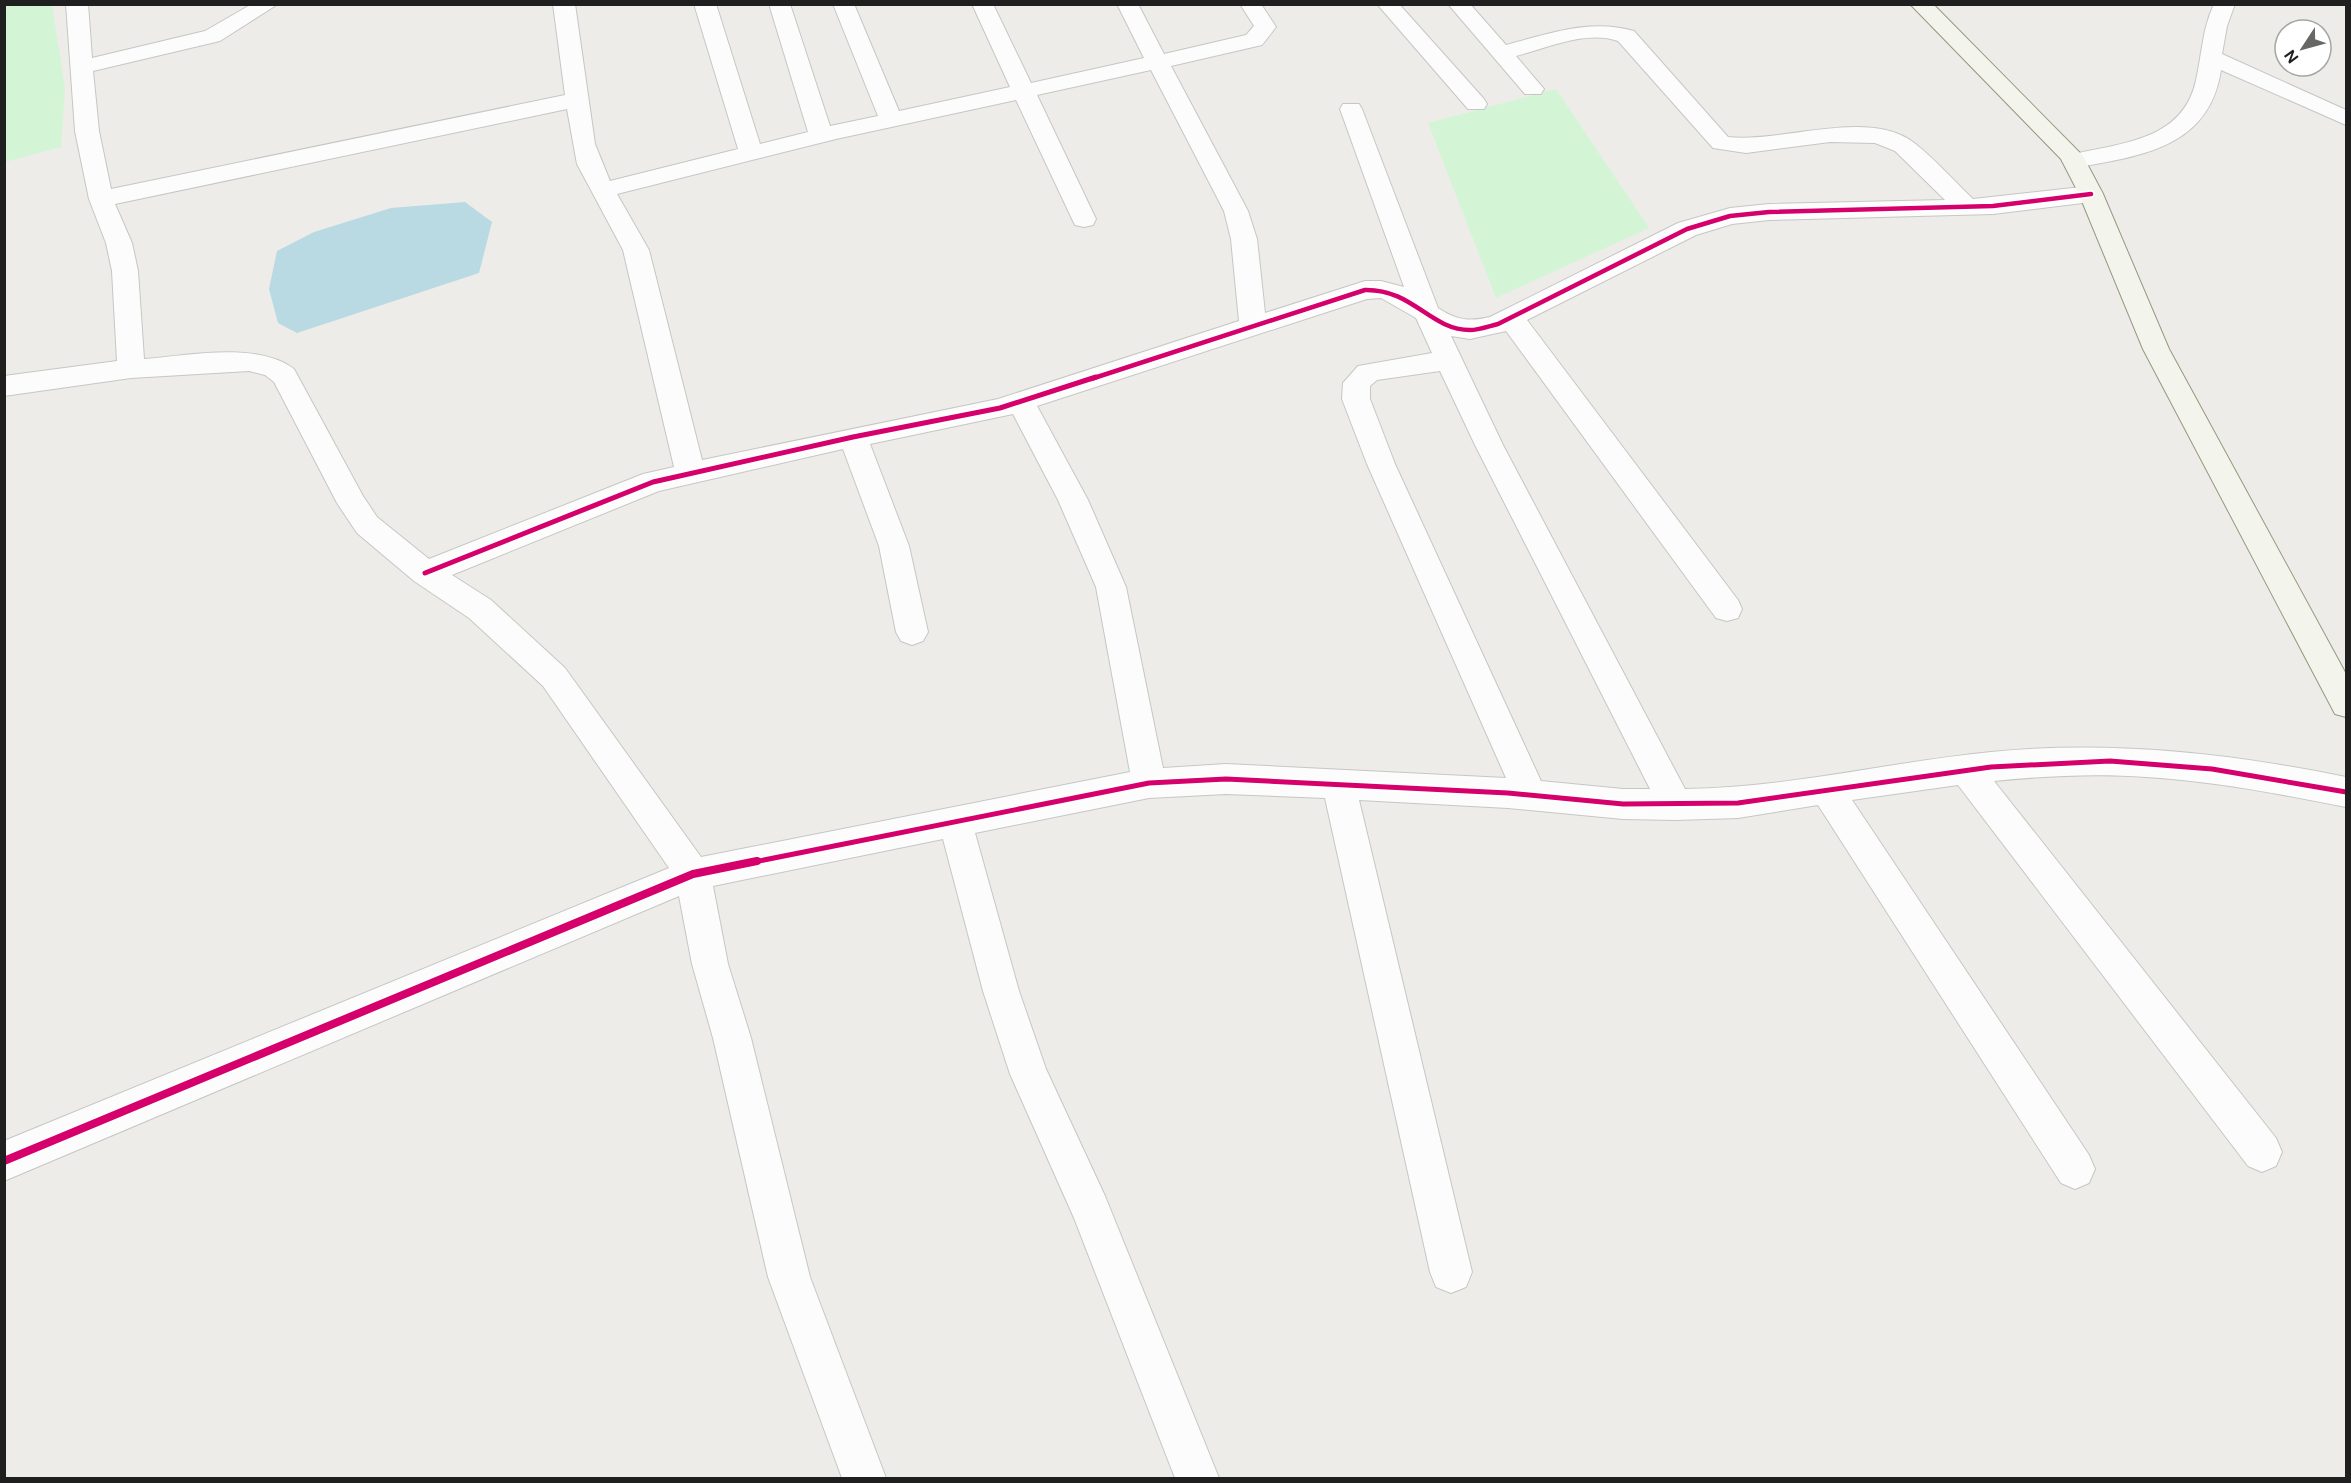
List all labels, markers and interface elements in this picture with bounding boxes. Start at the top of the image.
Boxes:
north arrow [2273,18,2333,78]
text: N [2279,46,2303,67]

